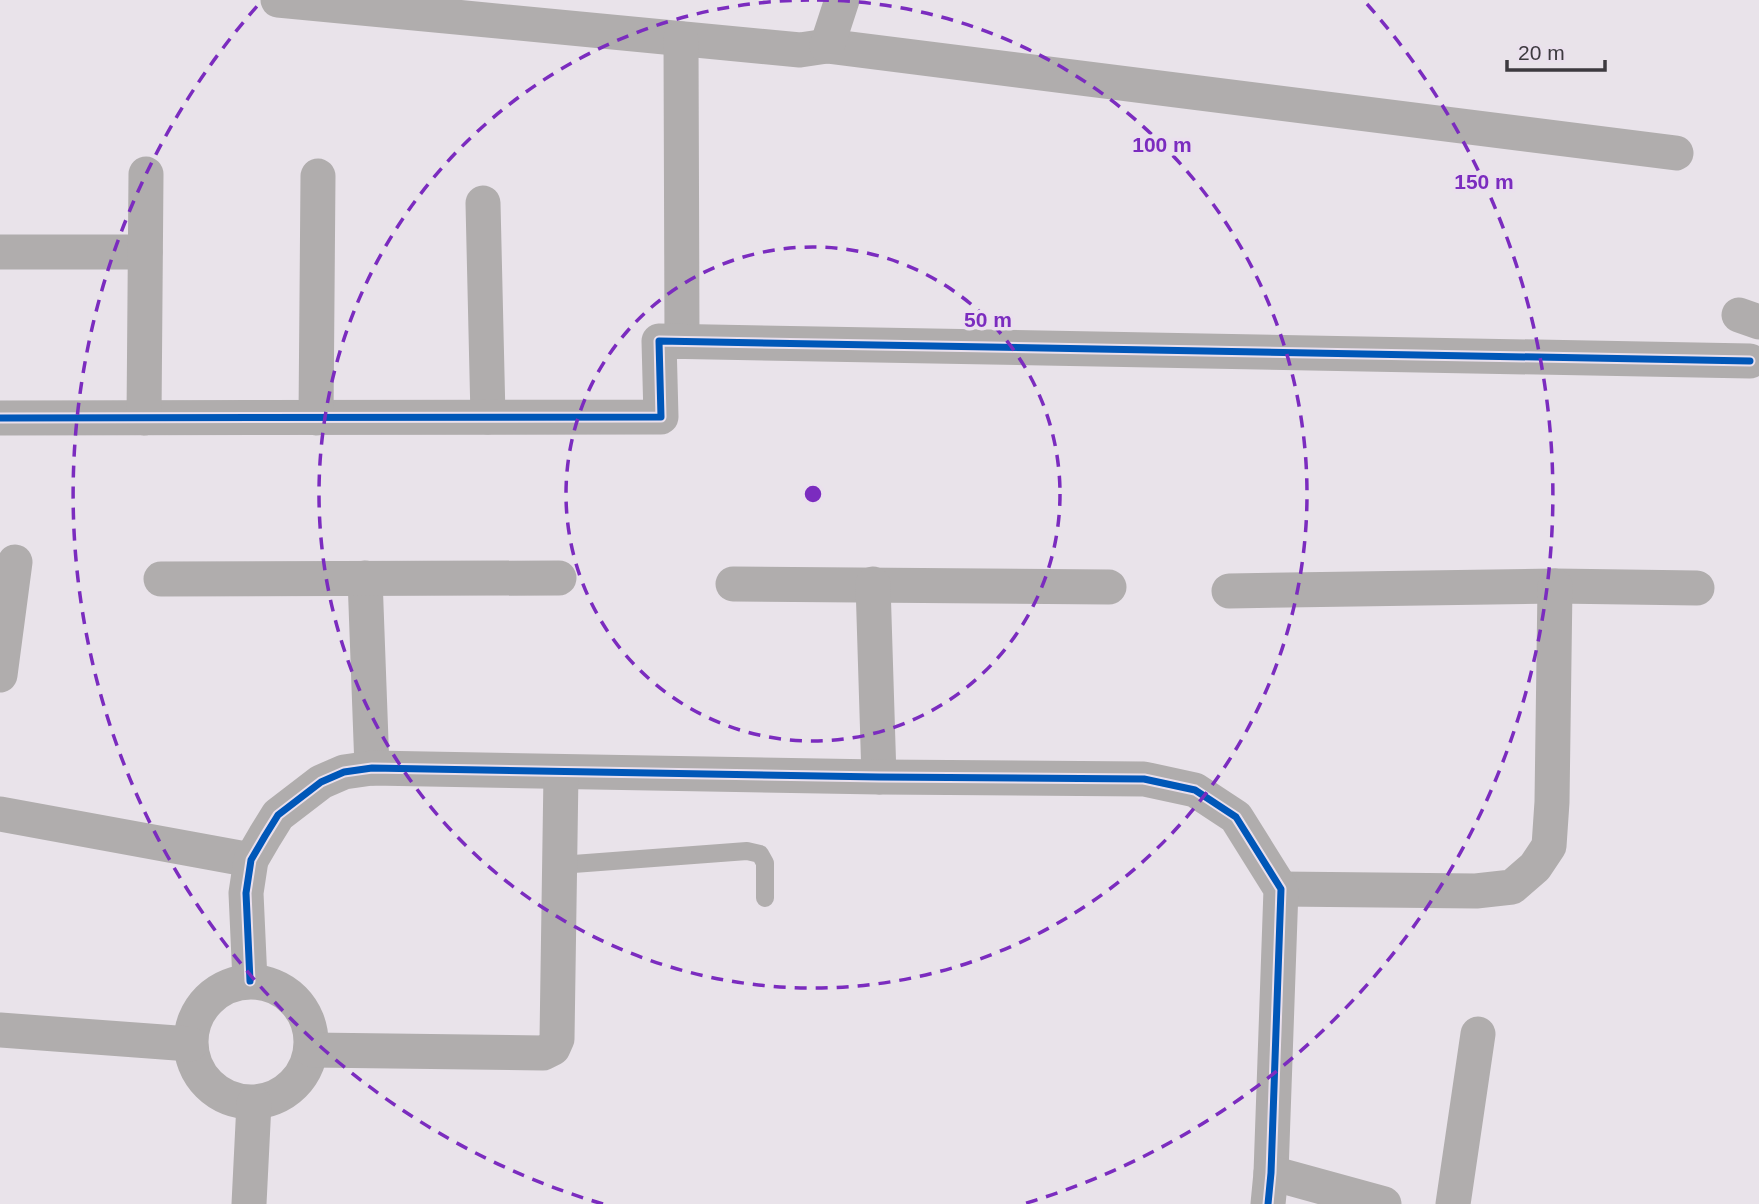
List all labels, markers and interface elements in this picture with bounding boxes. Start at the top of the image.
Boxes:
scale bar [1507,28,1605,72]
text: 20 m [1518,41,1565,64]
text: 100 m [1132,133,1192,156]
text: 150 m [1454,170,1514,193]
text: 50 m [964,308,1012,331]
centre of rings [801,482,825,506]

